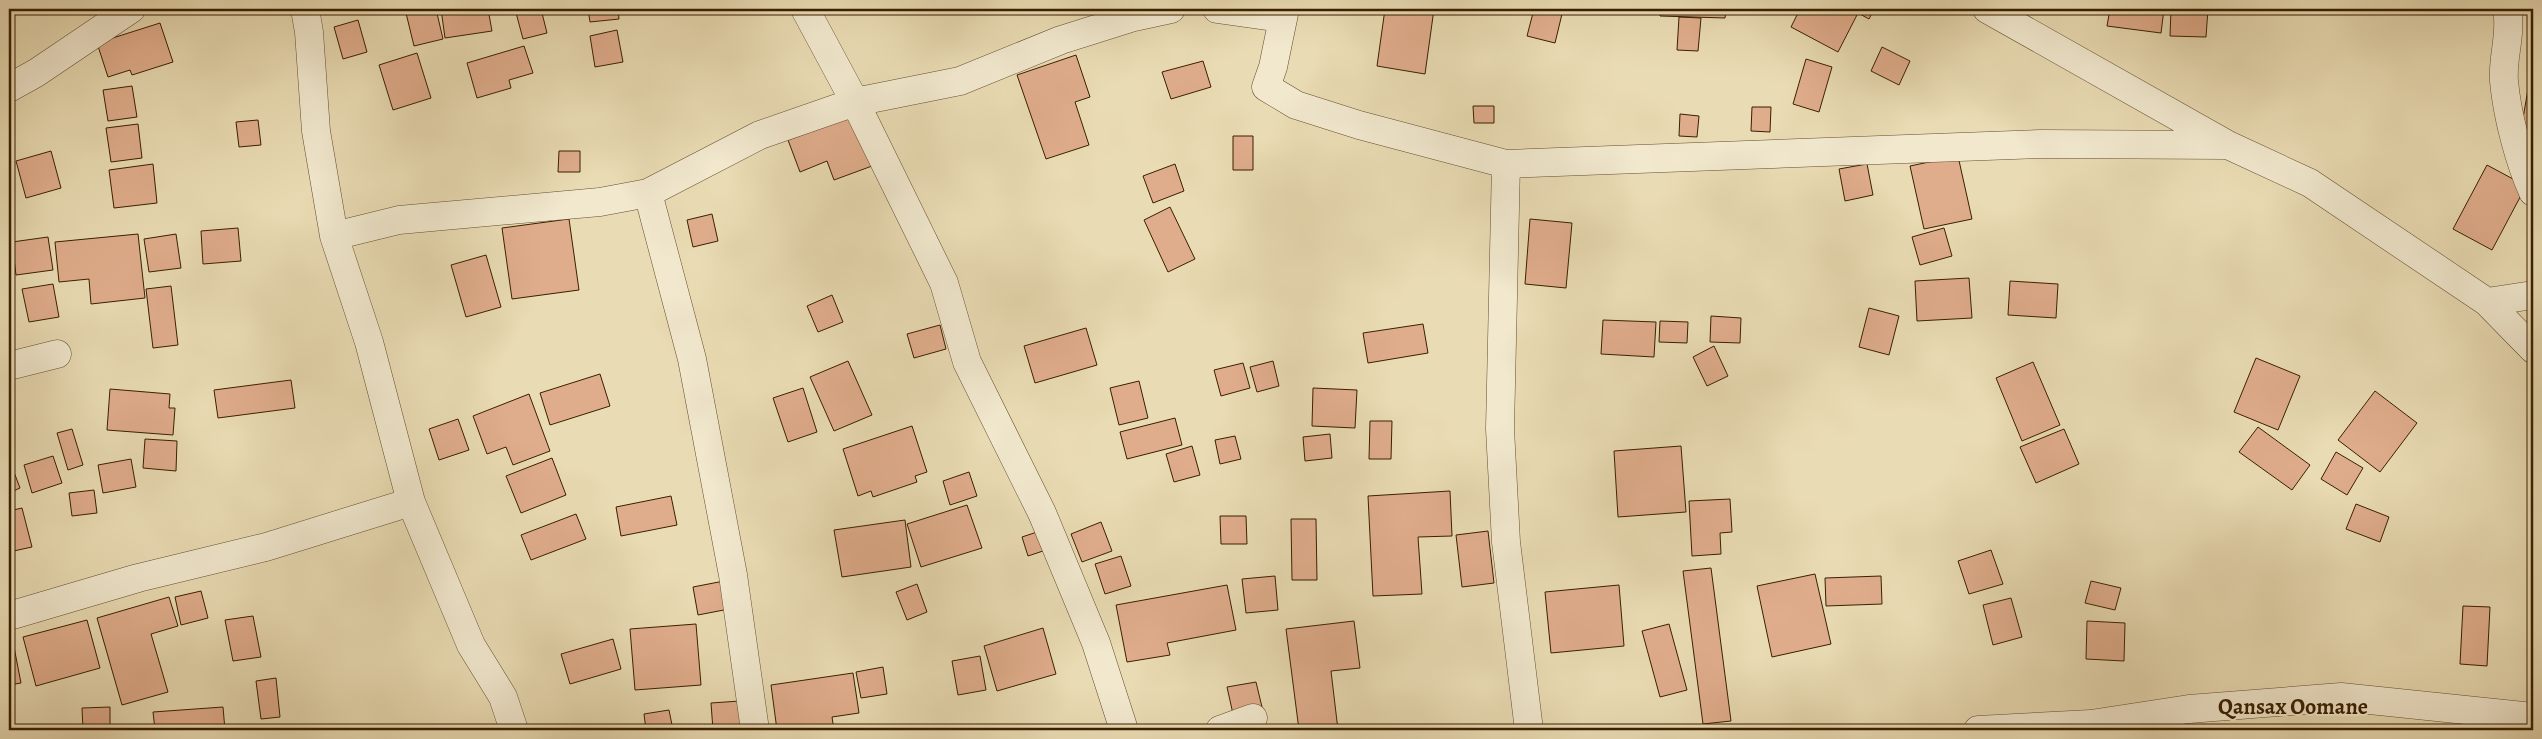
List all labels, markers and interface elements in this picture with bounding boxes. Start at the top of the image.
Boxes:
district label: Qansax Oomane [2218,692,2368,722]

